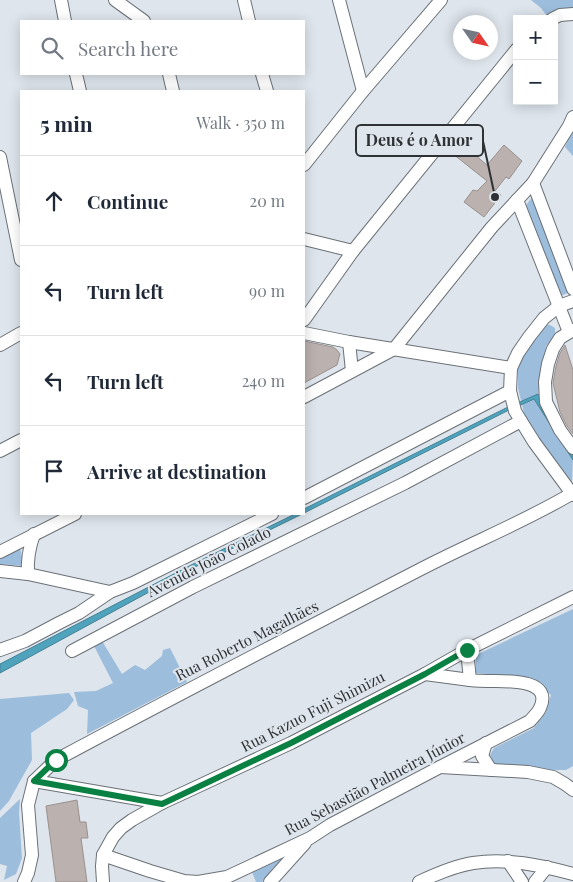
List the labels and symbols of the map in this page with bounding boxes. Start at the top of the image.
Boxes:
north arrow [453,15,498,60]
callout: Deus é o Amor [356,125,483,156]
text: Deus é o Amor [366,129,473,150]
street label: Avenida João Colado [142,521,274,602]
street label: Rua Roberto Magalhães [172,595,321,685]
route end [456,639,479,662]
street label: Rua Kazuo Fuji Shimizu [237,666,388,756]
street label: Rua Sebastião Palmeira Júnior [281,727,469,839]
route start [45,749,68,772]

